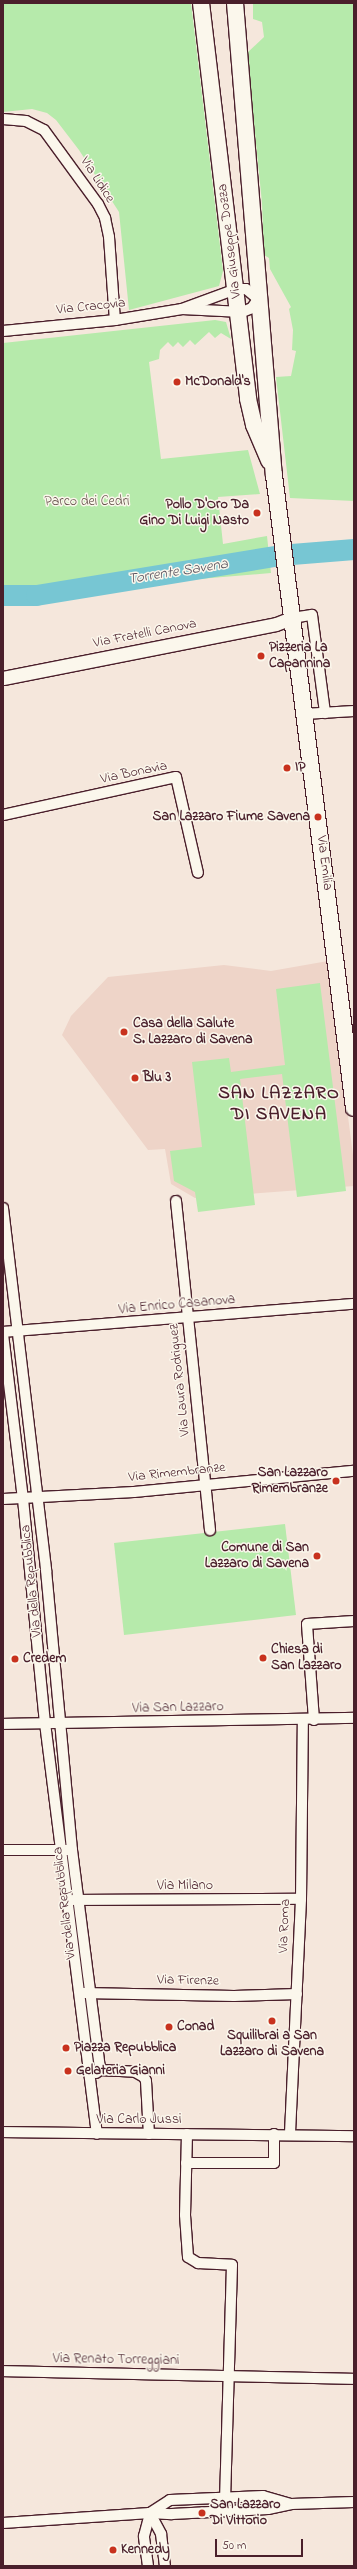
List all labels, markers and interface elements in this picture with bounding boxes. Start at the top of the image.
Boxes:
street label: Via Lidice [76,154,118,206]
street label: Via Giuseppe Dozza [215,183,245,299]
street label: Via Cracovia [56,295,126,319]
place label: McDonald's [185,374,251,390]
marker: McDonald's [172,377,182,387]
park label: Parco dei Cedri [44,494,130,510]
place label: Pollo D'Oro Da Gino Di Luigi Nasto [140,497,249,530]
marker: Pollo D'Oro Da Gino Di Luigi Nasto [252,508,262,518]
water label: Torrente Savena [127,555,229,589]
street label: Via Fratelli Canova [92,616,198,652]
place label: Pizzeria La Capannina [269,640,330,672]
marker: Pizzeria La Capannina [256,651,266,661]
street label: Via Bonavia [99,758,169,788]
place label: IP [295,760,306,776]
marker: IP [282,763,292,773]
place label: San Lazzaro Fiume Savena [153,809,310,825]
marker: San Lazzaro Fiume Savena [313,812,323,822]
street label: Via Emilia [312,835,336,891]
place label: Casa della Salute S. Lazzaro di Savena [133,1016,252,1048]
marker: Casa della Salute S. Lazzaro di Savena [118,1026,130,1038]
place label: Blu 3 [143,1070,171,1086]
marker: Blu 3 [130,1073,140,1083]
district label: SAN LAZZARO DI SAVENA [218,1084,340,1126]
street label: Via Enrico Casanova [118,1292,236,1318]
street label: Via Laura Rodriguez [166,1323,194,1437]
street label: Via Rimembranze [128,1460,226,1486]
place label: San Lazzaro Rimembranze [251,1465,328,1498]
marker: San Lazzaro Rimembranze [331,1476,341,1486]
street label: Via della Repubblica [18,1524,46,1638]
place label: Comune di San Lazzaro di Savena [205,1540,309,1572]
marker: Comune di San Lazzaro di Savena [312,1551,322,1561]
place label: Chiesa di San Lazzaro [271,1642,342,1674]
place label: Credem [23,1651,66,1667]
marker: Chiesa di San Lazzaro [258,1653,268,1663]
marker: Credem [10,1654,20,1664]
street label: Via San Lazzaro [132,1699,224,1717]
street label: Via della Repubblica [50,1846,80,1960]
street label: Via Milano [157,1878,213,1894]
street label: Via Roma [276,1899,294,1953]
street label: Via Firenze [157,1972,219,1990]
marker: Squilibrai a San Lazzaro di Savena [267,2016,277,2026]
place label: Conad [177,2019,214,2035]
marker: Conad [164,2022,174,2032]
place label: Squilibrai a San Lazzaro di Savena [220,2028,324,2060]
place label: Piazza Repubblica [74,2040,176,2056]
marker: Piazza Repubblica [61,2043,71,2053]
place label: Gelateria Gianni [76,2063,165,2079]
marker: Gelateria Gianni [63,2066,73,2076]
street label: Via Carlo Jussi [96,2112,182,2128]
street label: Via Renato Torreggiani [53,2350,179,2370]
place label: San Lazzaro Di Vittorio [210,2497,281,2530]
marker: San Lazzaro Di Vittorio [197,2508,207,2518]
scale bar [217,2531,305,2557]
text: 50 m [222,2537,246,2555]
place label: Kennedy [121,2542,170,2558]
marker: Kennedy [108,2545,118,2555]

